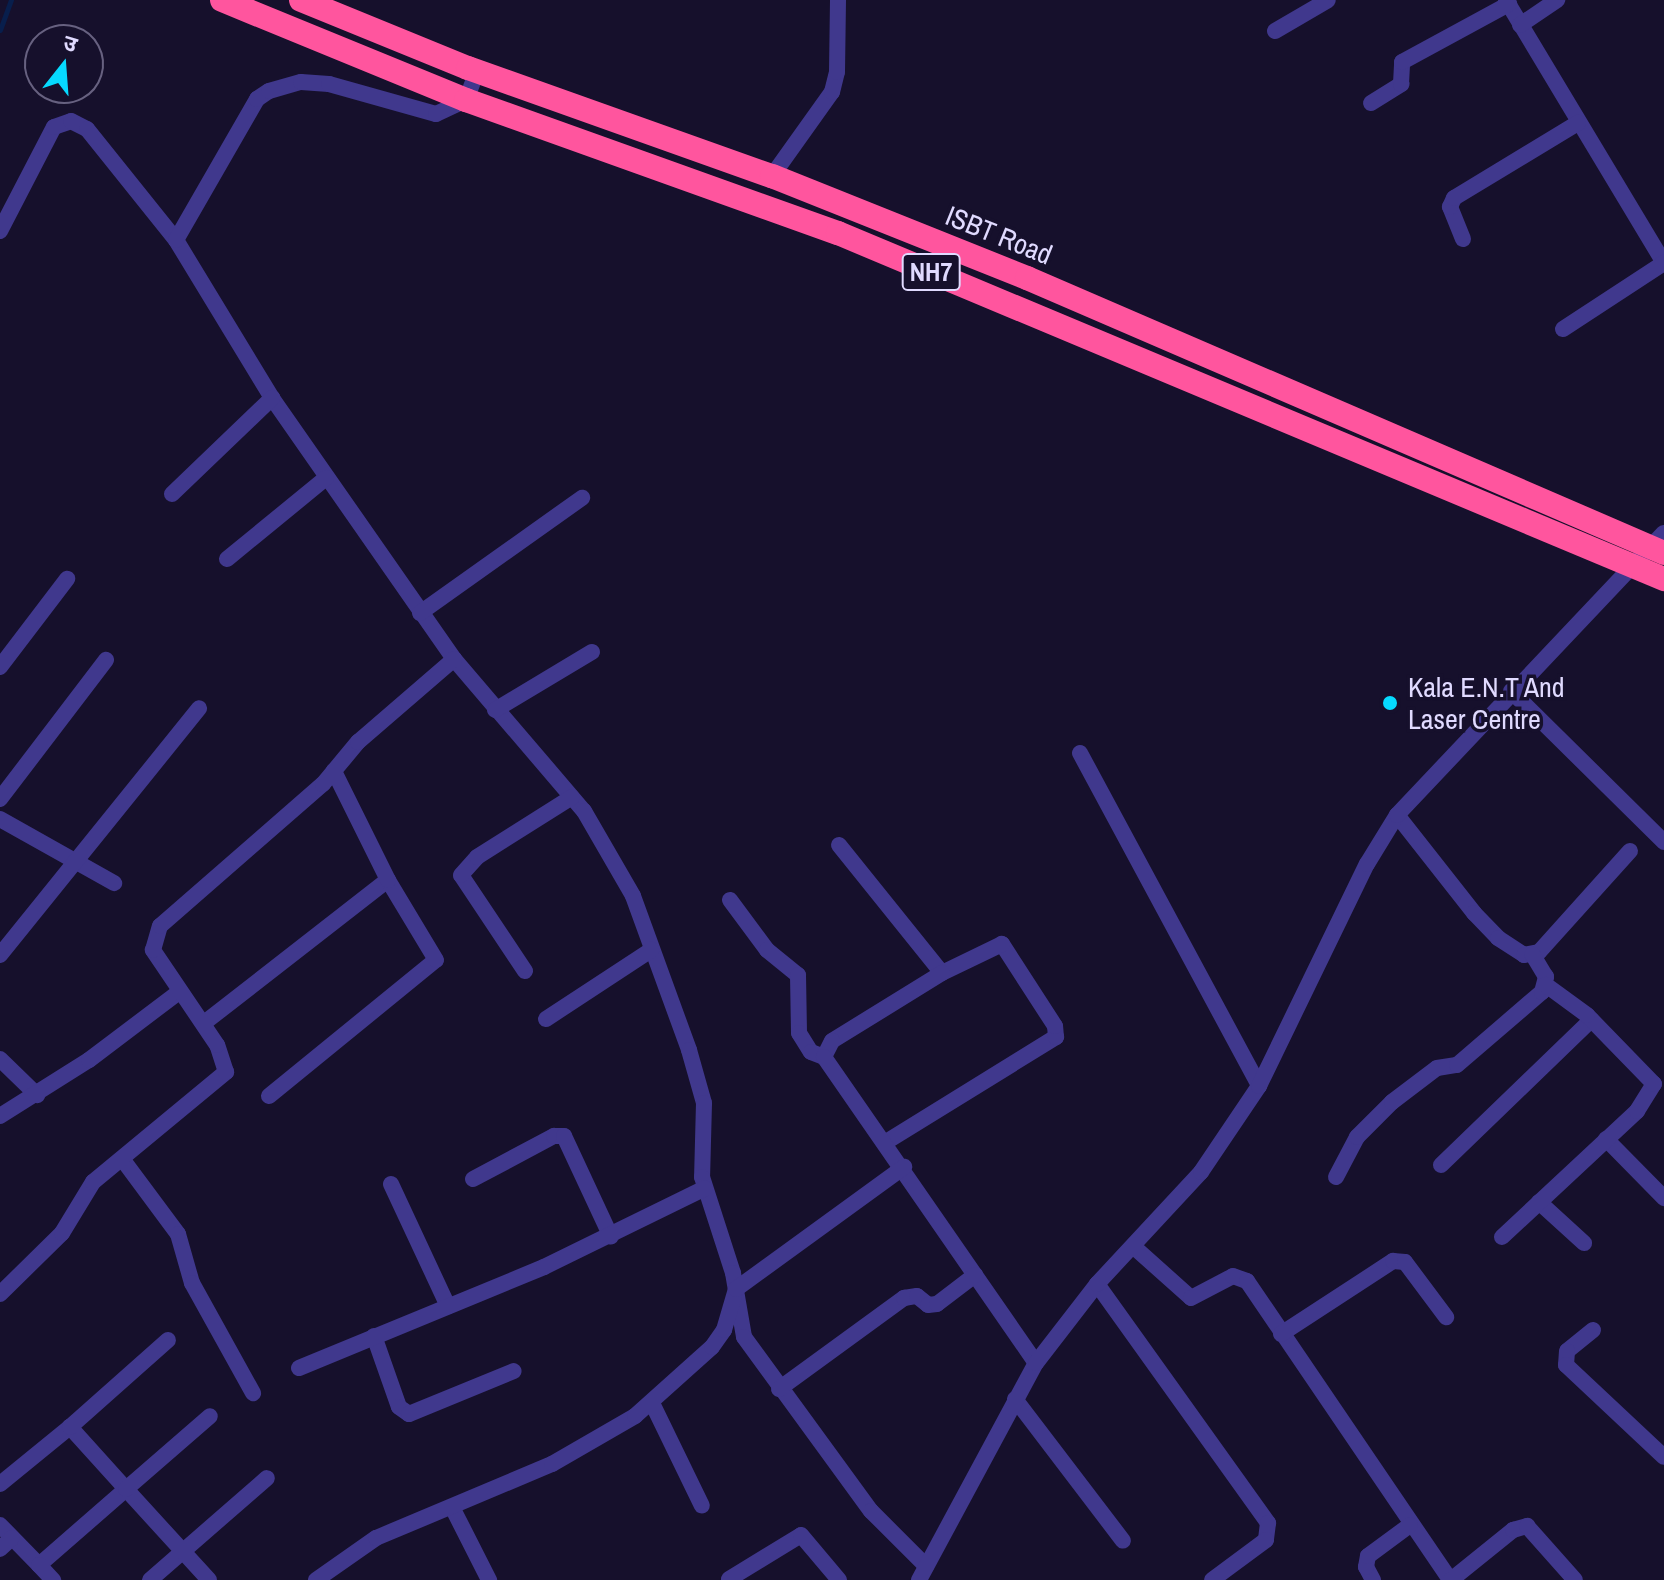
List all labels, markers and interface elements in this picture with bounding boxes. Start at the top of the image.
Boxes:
north arrow [24,24,104,104]
text: उ [60,27,81,59]
street label: ISBT Road [941,198,1057,272]
road number: NH7 [901,250,961,294]
place label: Kala E.N.T And Laser Centre [1408,670,1566,736]
marker: Kala E.N.T And Laser Centre [1379,692,1401,714]

